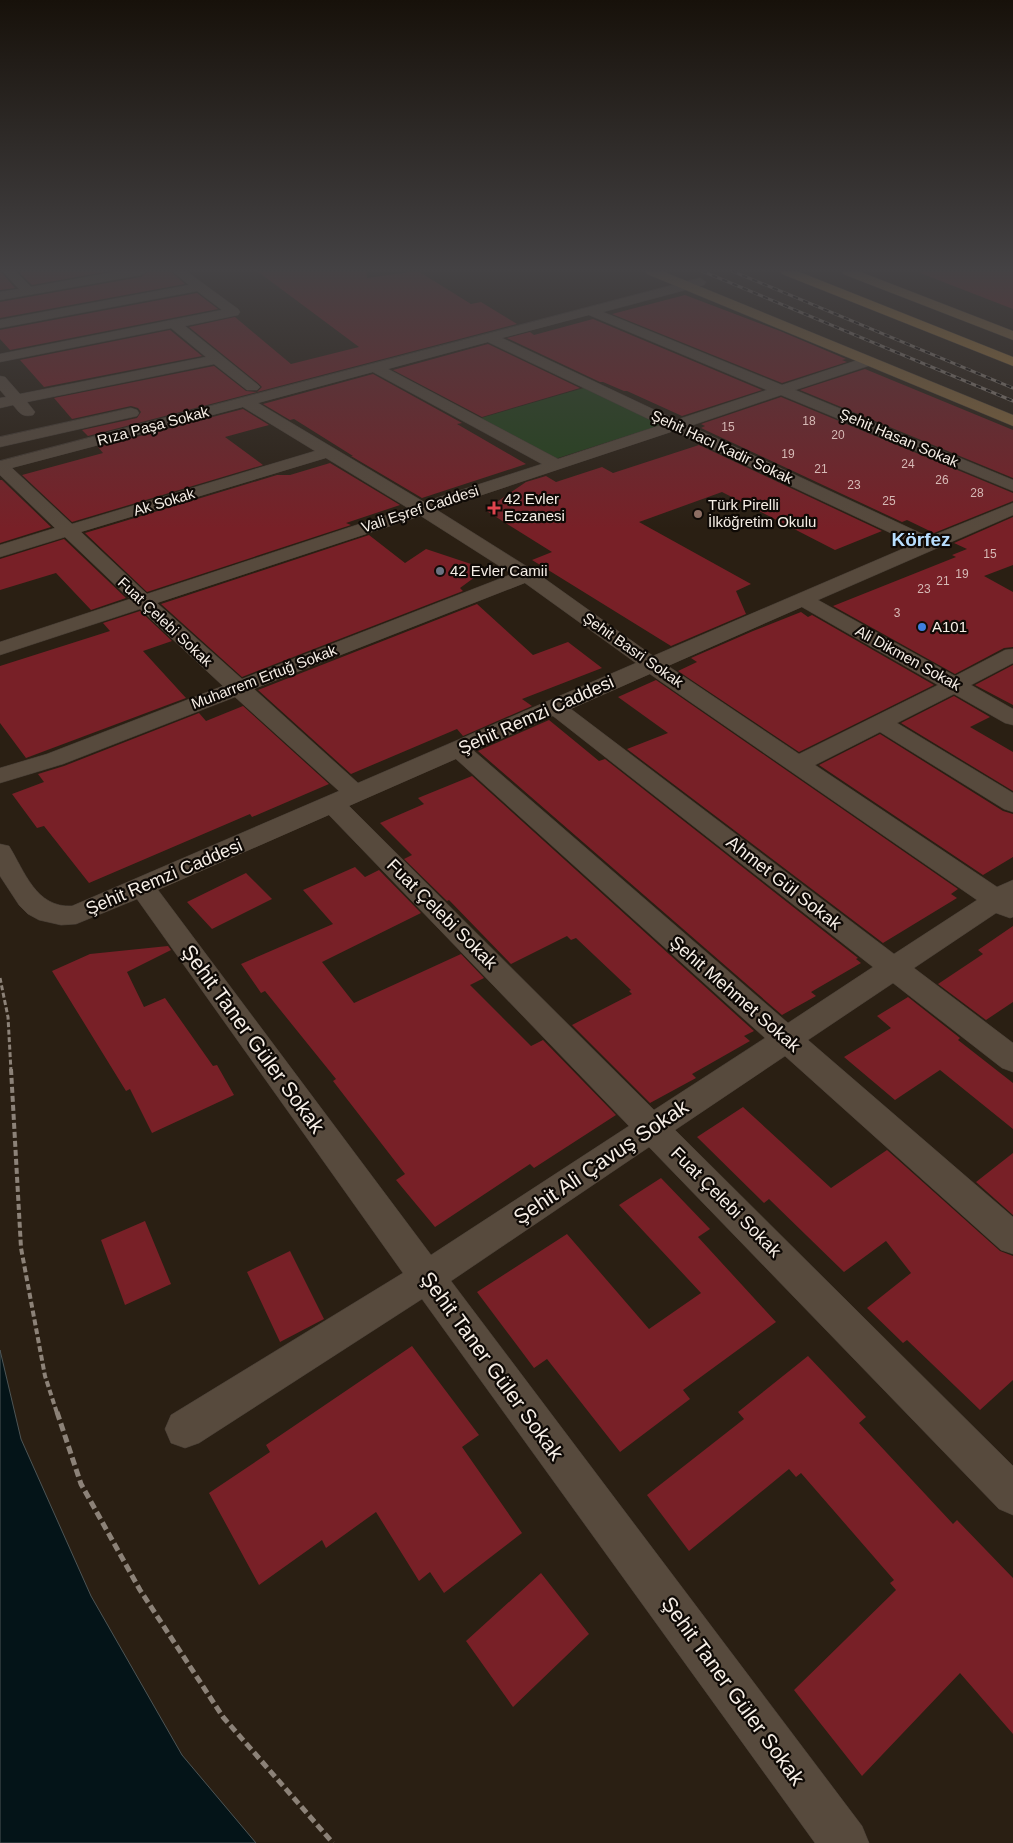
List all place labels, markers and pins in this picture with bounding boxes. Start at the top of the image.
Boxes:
place label: 42 Evler Eczanesi [504,490,565,524]
place label: Türk Pirelli İlköğretim Okulu [708,496,816,530]
marker: 42 Evler Eczanesi [488,502,500,514]
marker: Türk Pirelli İlköğretim Okulu [692,508,704,520]
place label: 42 Evler Camii [450,562,548,579]
marker: 42 Evler Camii [434,565,446,577]
place label: A101 [932,618,967,635]
marker: A101 [916,621,928,633]

